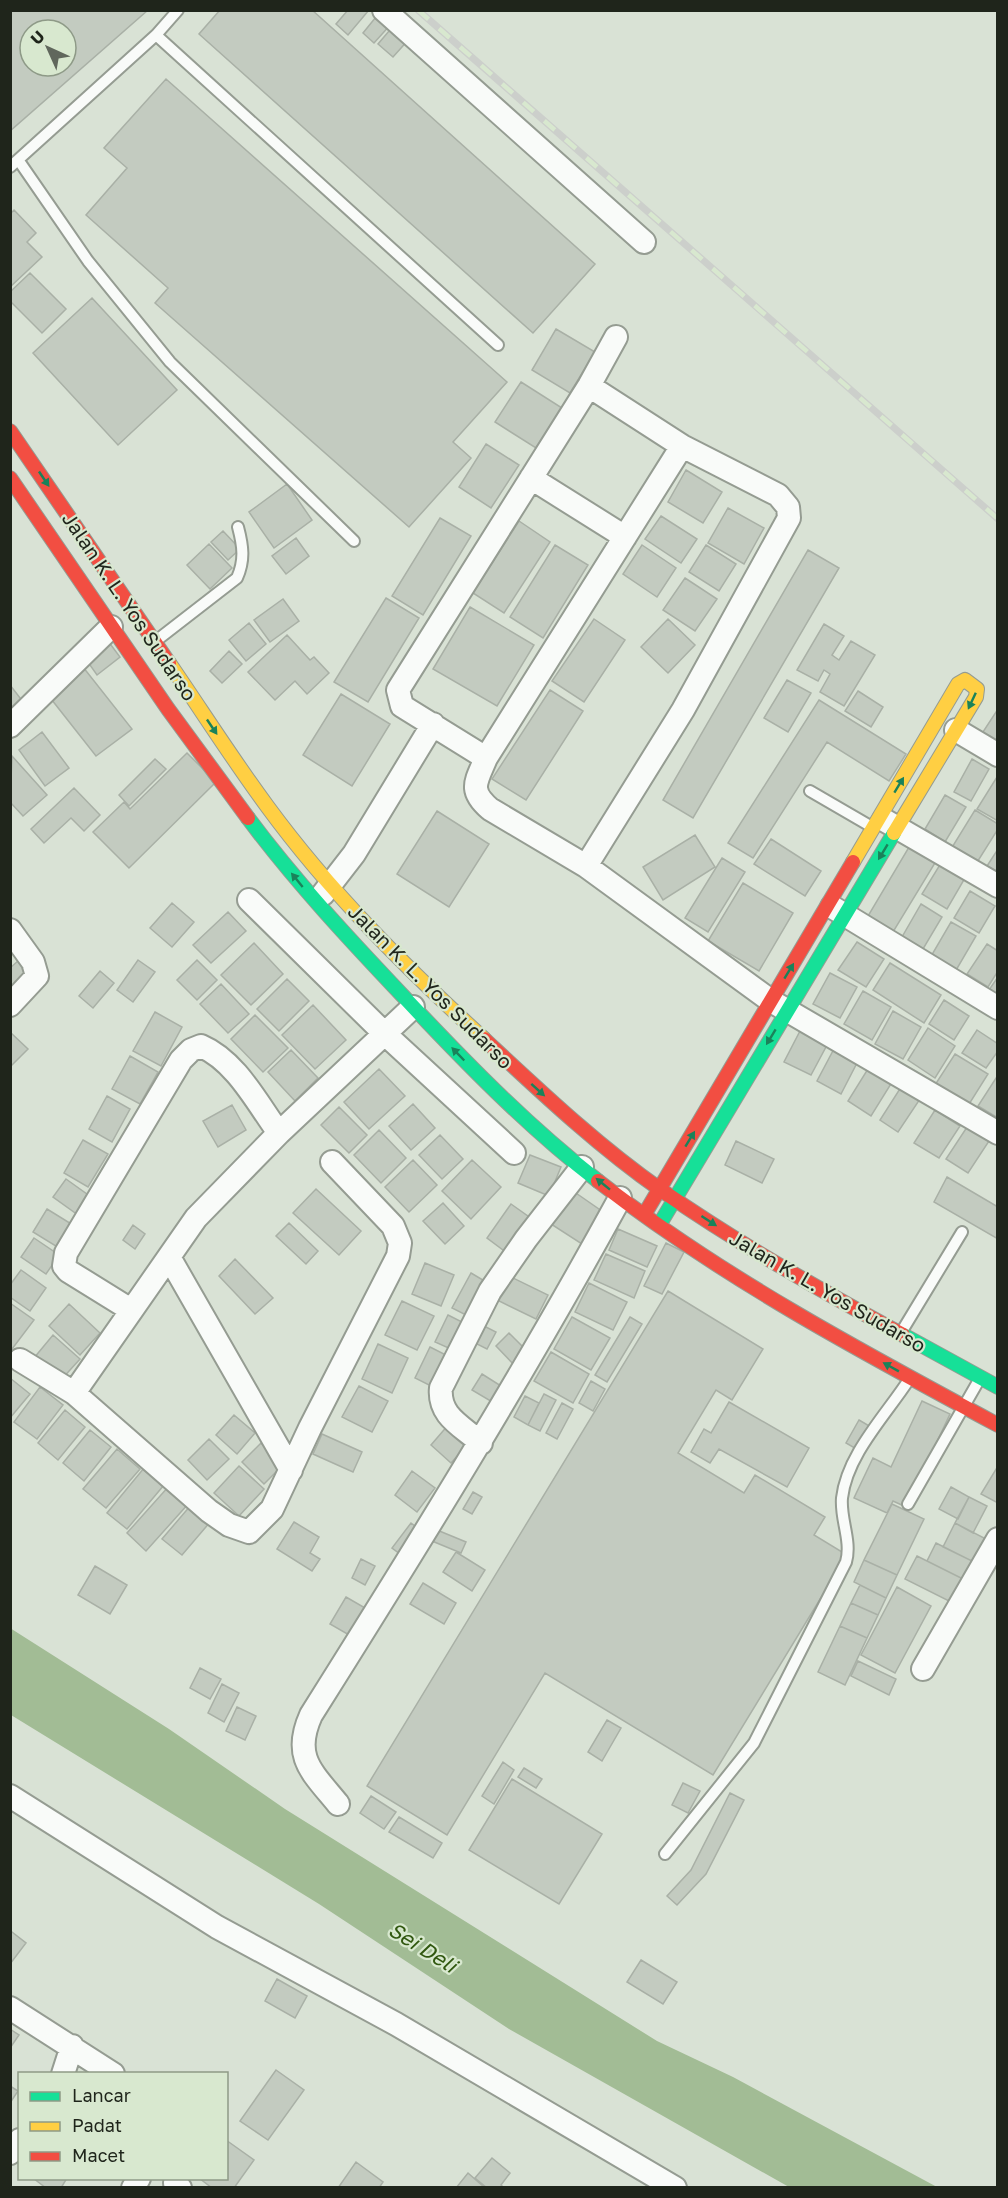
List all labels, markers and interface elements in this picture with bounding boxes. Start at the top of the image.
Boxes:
north arrow [18,18,78,78]
text: U [26,26,49,49]
one-way arrow [38,471,49,487]
street label: Jalan K. L. Yos Sudarso [58,507,202,705]
one-way arrow [968,693,977,710]
one-way arrow [206,719,217,735]
one-way arrow [894,777,905,793]
one-way arrow [878,844,888,861]
one-way arrow [290,872,303,888]
street label: Jalan K. L. Yos Sudarso [344,899,518,1073]
one-way arrow [784,963,795,979]
one-way arrow [766,1029,777,1045]
one-way arrow [451,1047,465,1061]
one-way arrow [530,1083,545,1096]
one-way arrow [685,1130,695,1147]
one-way arrow [595,1177,611,1190]
one-way arrow [701,1215,717,1226]
street label: Jalan K. L. Yos Sudarso [726,1225,930,1357]
one-way arrow [882,1362,899,1372]
water label: Sei Deli [384,1916,464,1979]
legend [18,2072,228,2180]
text: Lancar [72,2084,131,2106]
text: Padat [72,2114,122,2136]
text: Macet [72,2144,125,2166]

